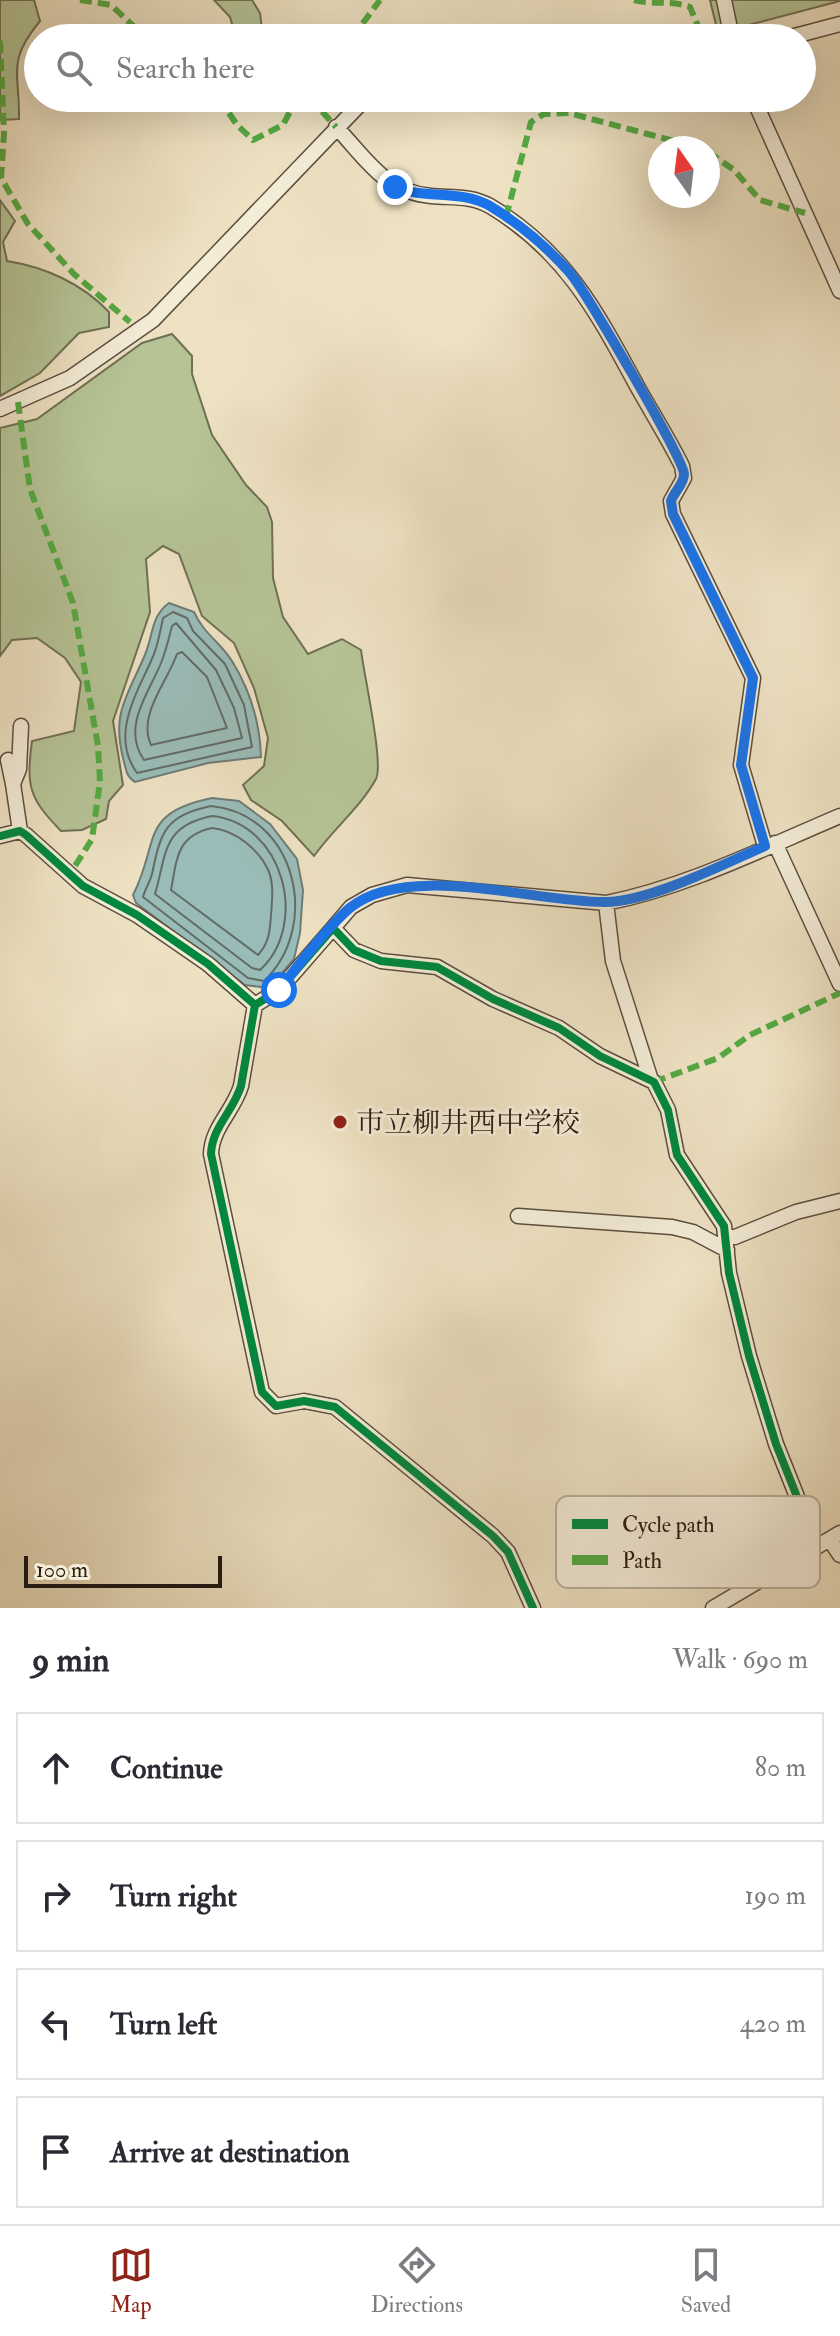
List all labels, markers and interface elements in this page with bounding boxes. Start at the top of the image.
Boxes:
search box [24,24,816,112]
icon: search [52,46,96,90]
text: Search here [116,50,255,87]
north arrow [648,136,720,208]
route end [377,169,413,205]
route start [261,972,297,1008]
place label: 市立柳井西中学校 [356,1106,580,1141]
marker: 市立柳井西中学校 [331,1113,349,1131]
legend [556,1496,820,1588]
text: Cycle path [622,1511,715,1540]
text: Path [622,1547,663,1575]
scale bar [24,1552,222,1588]
text: 100 m [36,1556,88,1584]
text: 9 min [32,1639,110,1682]
text: Walk · 690 m [673,1644,808,1676]
icon: ahead [34,1746,78,1790]
text: Continue [110,1750,223,1787]
text: 80 m [755,1752,806,1784]
icon: right [34,1874,78,1918]
text: Turn right [110,1878,237,1915]
text: 190 m [745,1880,806,1912]
icon: left [34,2002,78,2046]
text: Turn left [110,2006,217,2043]
text: 420 m [740,2008,806,2040]
icon: arrive [34,2130,78,2174]
text: Arrive at destination [110,2134,350,2171]
tab: Map [109,2243,153,2319]
tab: Directions [371,2243,463,2319]
tab: Saved [681,2243,731,2319]

